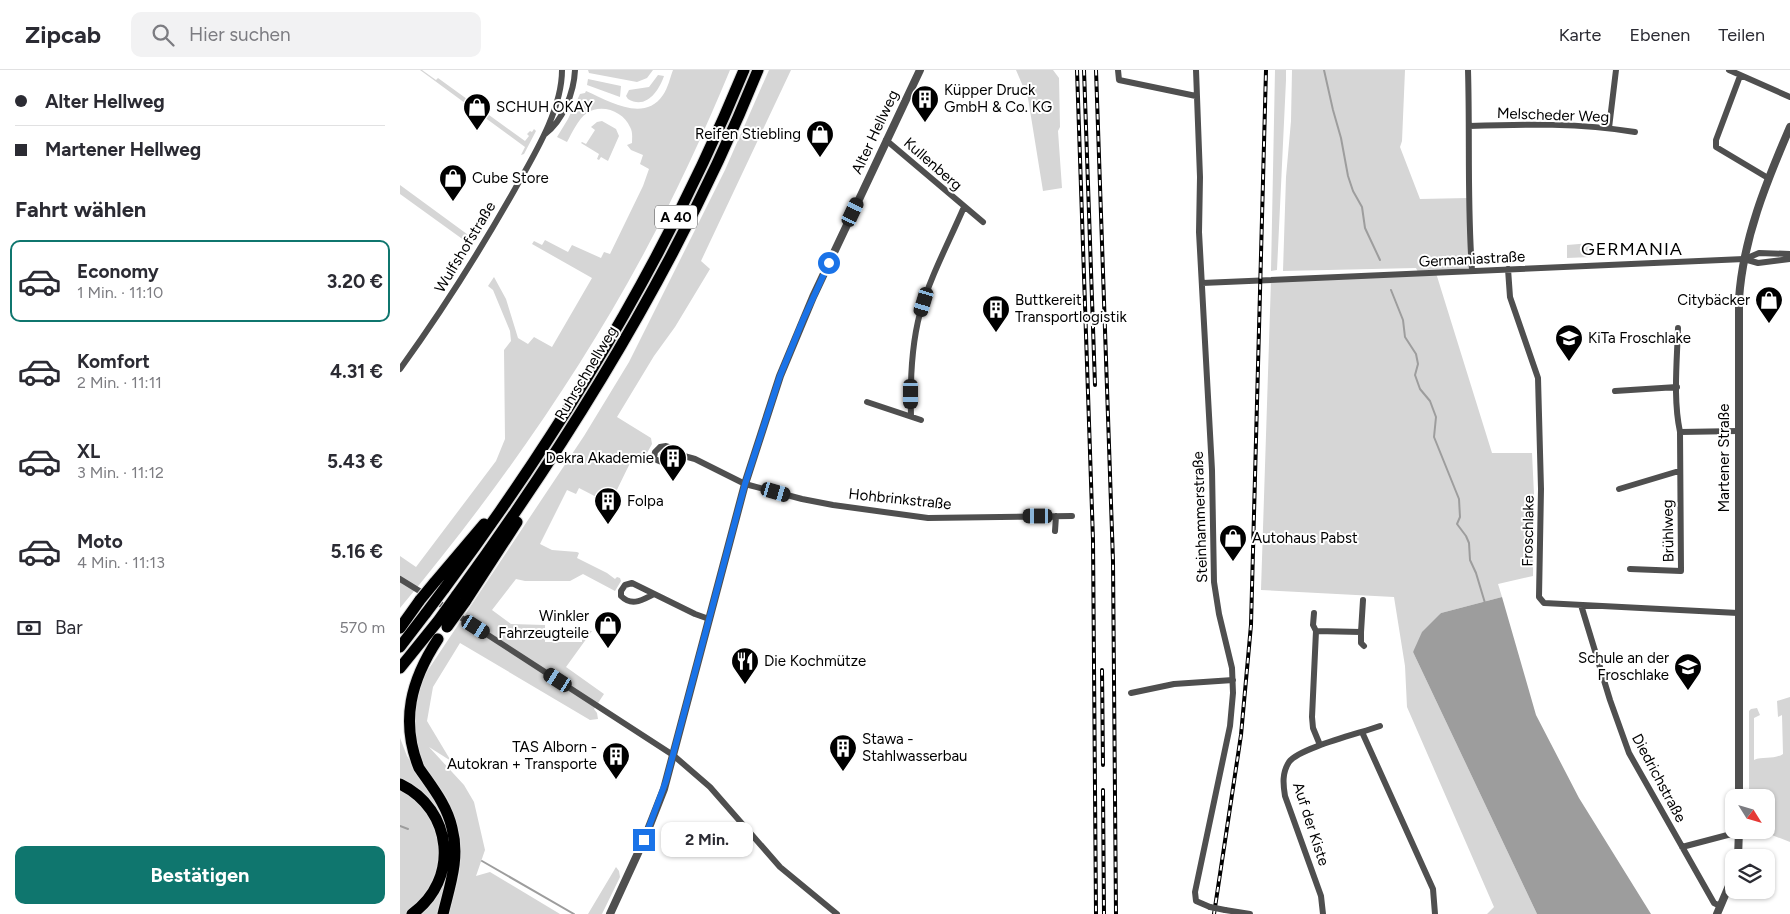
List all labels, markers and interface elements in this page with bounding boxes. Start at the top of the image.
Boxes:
search box [131,12,481,57]
text: Zipcab [25,20,101,49]
icon: search [149,21,177,49]
text: Hier suchen [189,23,291,46]
text: Karte [1559,24,1601,46]
text: Ebenen [1629,24,1690,46]
text: Teilen [1718,24,1765,46]
place label: Küpper Druck GmbH & Co. KG [944,81,1052,116]
building icon: Küpper Druck GmbH & Co. KG [910,84,940,123]
street label: Alter Hellweg [848,87,902,177]
text: Alter Hellweg [45,90,165,113]
shop icon: SCHUH OKAY [462,92,492,131]
place label: SCHUH OKAY [496,98,593,116]
street label: Melscheder Weg [1497,104,1609,126]
shop icon: Reifen Stiebling [805,119,835,158]
place label: Reifen Stiebling [695,125,801,143]
street label: Kullenberg [900,134,966,194]
text: Martener Hellweg [45,138,201,161]
shop icon: Cube Store [438,163,468,202]
place label: Cube Store [472,169,549,187]
car [839,195,866,229]
text: Fahrt wählen [15,196,146,223]
street label: Wulfshofstraße [431,198,499,296]
road number: A 40 [655,206,697,228]
district label: GERMANIA [1581,238,1683,260]
street label: Germaniastraße [1418,247,1526,271]
route start [818,252,840,274]
icon: car [17,259,62,304]
text: Economy [77,260,159,283]
text: 3.20 € [327,270,383,293]
text: 1 Min. · 11:10 [77,283,163,302]
car [912,285,935,319]
shop icon: Citybäcker [1754,285,1784,324]
place label: Buttkereit Transportlogistik [1015,291,1127,326]
place label: Citybäcker [1677,291,1750,309]
building icon: Buttkereit Transportlogistik [981,294,1011,333]
street label: Ruhrschnellweg [551,323,621,423]
school or university icon: KiTa Froschlake [1554,323,1584,362]
place label: KiTa Froschlake [1588,329,1691,347]
icon: car [17,349,62,394]
text: Komfort [77,350,150,373]
text: 4.31 € [330,360,383,383]
text: 2 Min. · 11:11 [77,373,162,392]
car [903,379,918,409]
street label: Martener Straße [1715,404,1733,512]
icon: car [17,439,62,484]
text: XL [77,440,100,463]
building icon: Dekra Akademie [658,443,688,482]
place label: Dekra Akademie [545,449,654,467]
text: 5.43 € [327,450,383,473]
street label: Steinhammerstraße [1189,451,1211,583]
text: 3 Min. · 11:12 [77,463,164,482]
car [759,481,792,503]
street label: Hohbrinkstraße [848,485,952,513]
building icon: Folpa [593,486,623,525]
place label: Folpa [627,492,664,510]
street label: Froschlake [1518,495,1538,567]
street label: Brühlweg [1658,499,1678,563]
car [1023,509,1053,524]
shop icon: Autohaus Pabst [1218,523,1248,562]
icon: car [17,529,62,574]
place label: Autohaus Pabst [1252,529,1358,547]
text: Moto [77,530,123,553]
text: 5.16 € [330,540,383,563]
text: 4 Min. · 11:13 [77,553,165,572]
place label: Winkler Fahrzeugteile [498,607,589,642]
shop icon: Winkler Fahrzeugteile [593,610,623,649]
car [459,613,492,641]
icon: cash [15,614,43,642]
text: Bar [55,616,83,639]
text: 570 m [339,618,385,637]
restaurant icon: Die Kochmütze [730,646,760,685]
place label: Schule an der Froschlake [1578,649,1669,684]
place label: Die Kochmütze [764,652,866,670]
school or university icon: Schule an der Froschlake [1673,652,1703,691]
car [541,666,574,694]
place label: Stawa - Stahlwasserbau [862,730,967,765]
street label: Diedrichstraße [1628,731,1690,825]
building icon: Stawa - Stahlwasserbau [828,733,858,772]
place label: TAS Alborn - Autokran + Transporte [447,738,597,773]
building icon: TAS Alborn - Autokran + Transporte [601,741,631,780]
street label: Auf der Kiste [1289,780,1333,868]
north arrow [1725,789,1775,839]
map controls [1725,789,1775,899]
callout: 2 Min. [662,822,754,858]
route end [633,829,655,851]
text: 2 Min. [685,830,729,849]
button: Bestätigen [15,846,385,904]
button: layers [1725,849,1775,899]

